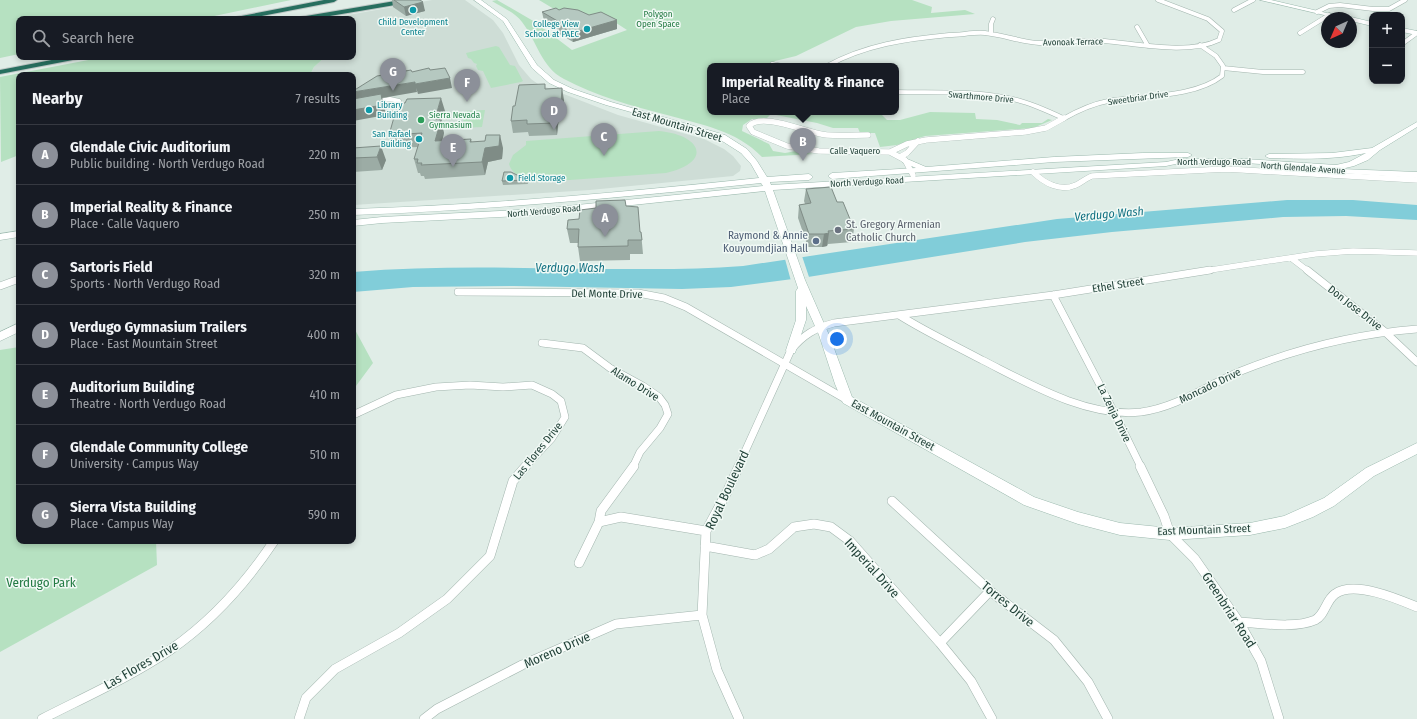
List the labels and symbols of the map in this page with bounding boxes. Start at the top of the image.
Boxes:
marker: Child Development Center [408,5,418,15]
park label: Polygon Open Space [636,9,680,29]
north arrow [1321,12,1357,48]
place label: Child Development Center [378,17,448,37]
place label: College View School at PAEC [525,19,579,39]
marker: College View School at PAEC [582,24,592,34]
street label: Avonoak Terrace [1043,36,1104,48]
pin: G [380,58,406,91]
pin: F [454,69,480,102]
street label: Swarthmore Drive [948,89,1015,105]
street label: Sweetbriar Drive [1107,89,1169,107]
pin: D [541,97,567,130]
place label: Library Building [377,100,408,120]
marker: Library Building [364,105,374,115]
street label: East Mountain Street [630,105,724,145]
place label: Sierra Nevada Gymnasium [429,110,481,130]
marker: Sierra Nevada Gymnasium [416,115,426,125]
pin: C [591,123,617,156]
pin: B [790,128,816,161]
place label: San Rafael Building [372,129,412,149]
marker: San Rafael Building [414,134,424,144]
pin: E [440,134,466,167]
street label: Calle Vaquero [830,146,880,156]
street label: North Verdugo Road [1177,157,1251,167]
street label: North Glendale Avenue [1260,160,1346,176]
marker: Field Storage [505,173,515,183]
place label: Field Storage [518,173,566,183]
street label: North Verdugo Road [830,175,904,189]
street label: North Verdugo Road [507,203,581,219]
pin: A [592,204,618,237]
water label: Verdugo Wash [1074,204,1144,224]
place label: St. Gregory Armenian Catholic Church [846,218,941,244]
marker: St. Gregory Armenian Catholic Church [833,225,843,235]
place label: Raymond & Annie Kouyoumdjian Hall [723,229,808,255]
marker: Raymond & Annie Kouyoumdjian Hall [811,236,821,246]
water label: Verdugo Wash [535,261,605,275]
street label: Ethel Street [1091,274,1145,296]
street label: Don Jose Drive [1325,283,1385,333]
street label: Del Monte Drive [571,287,643,301]
your location [827,329,847,349]
street label: Alamo Drive [609,364,661,404]
street label: Moncado Drive [1177,365,1243,407]
street label: La Zenja Drive [1094,382,1134,444]
street label: East Mountain Street [849,397,937,454]
street label: Las Flores Drive [511,420,565,482]
street label: Royal Boulevard [702,448,752,532]
street label: East Mountain Street [1157,522,1251,538]
street label: Imperial Drive [841,535,903,601]
street label: Greenbriar Road [1199,569,1259,651]
park label: Verdugo Park [6,575,77,590]
street label: Torres Drive [979,578,1037,630]
street label: Moreno Drive [522,629,592,671]
street label: Las Flores Drive [101,638,181,692]

